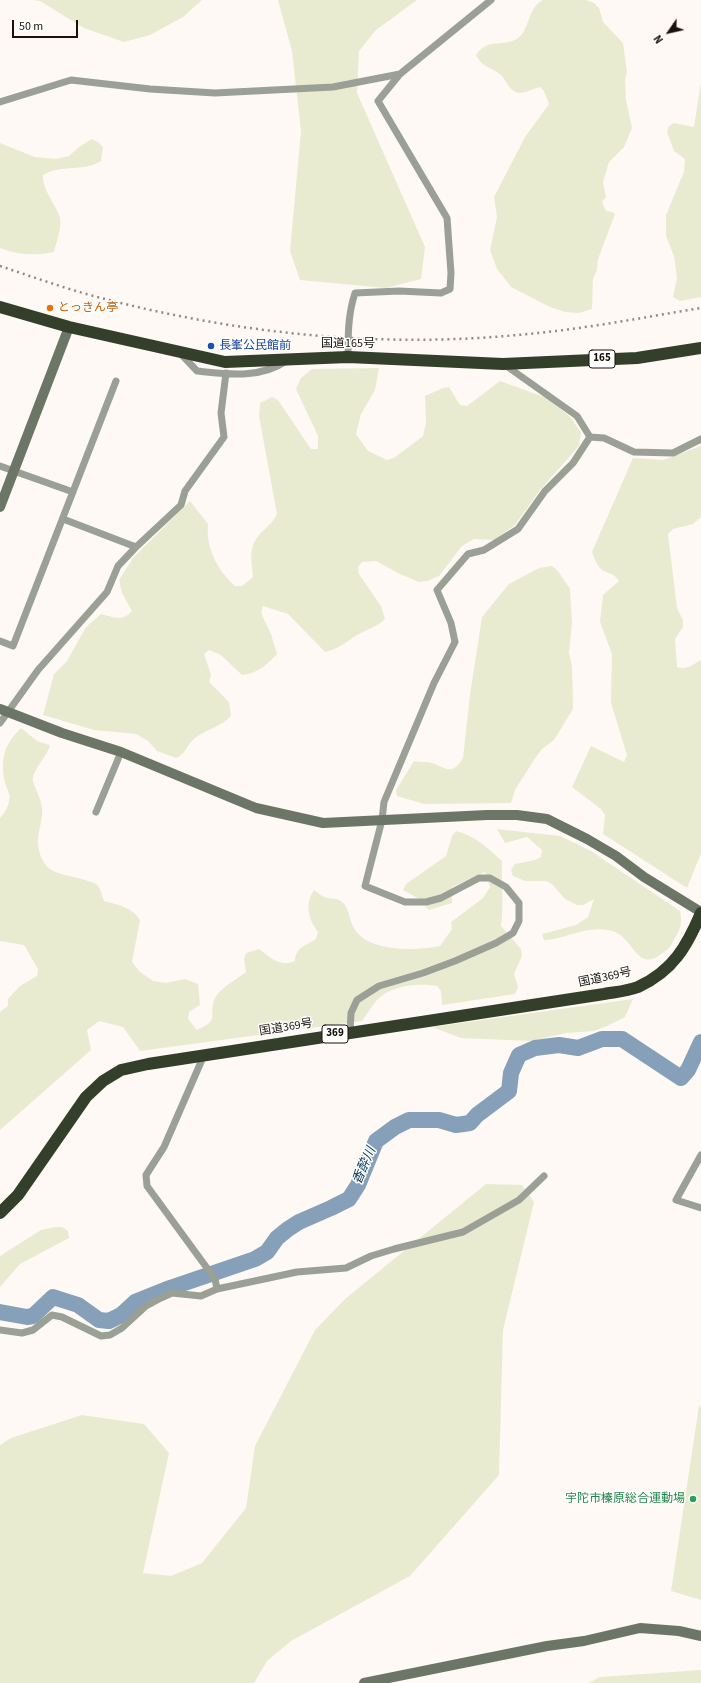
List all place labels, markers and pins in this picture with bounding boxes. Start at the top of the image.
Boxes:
place label: とっきん亭 [58,301,118,315]
marker: とっきん亭 [45,303,55,313]
place label: 長峯公民館前 [219,339,291,353]
marker: 長峯公民館前 [206,341,216,351]
place label: 宇陀市榛原総合運動場 [565,1492,685,1506]
marker: 宇陀市榛原総合運動場 [688,1494,698,1504]

